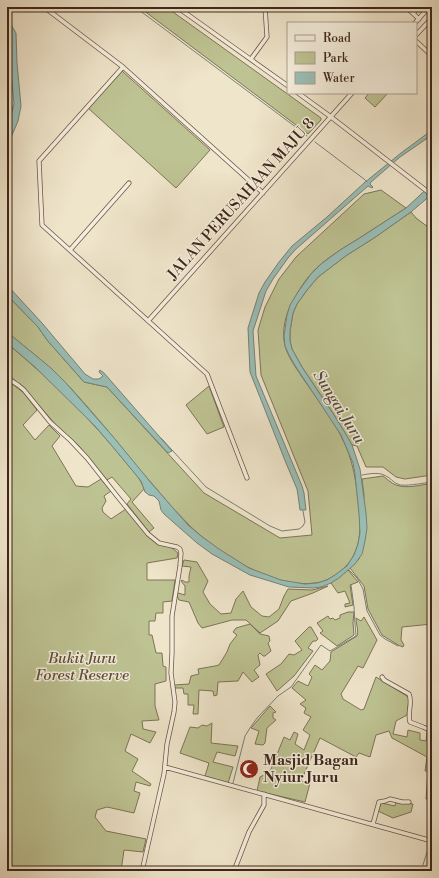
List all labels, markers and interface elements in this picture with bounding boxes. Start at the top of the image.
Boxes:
legend [287,22,417,94]
text: Road [323,31,351,46]
text: Park [323,51,349,66]
text: Water [322,71,355,86]
street label: JALAN PERUSAHAAN MAJU 8 [163,114,319,285]
water label: Sungai Juru [309,366,370,448]
park label: Bukit Juru Forest Reserve [35,649,129,685]
place label: Masjid Bagan Nyiur Juru [263,751,359,787]
mosque icon: Masjid Bagan Nyiur Juru [238,758,260,780]

